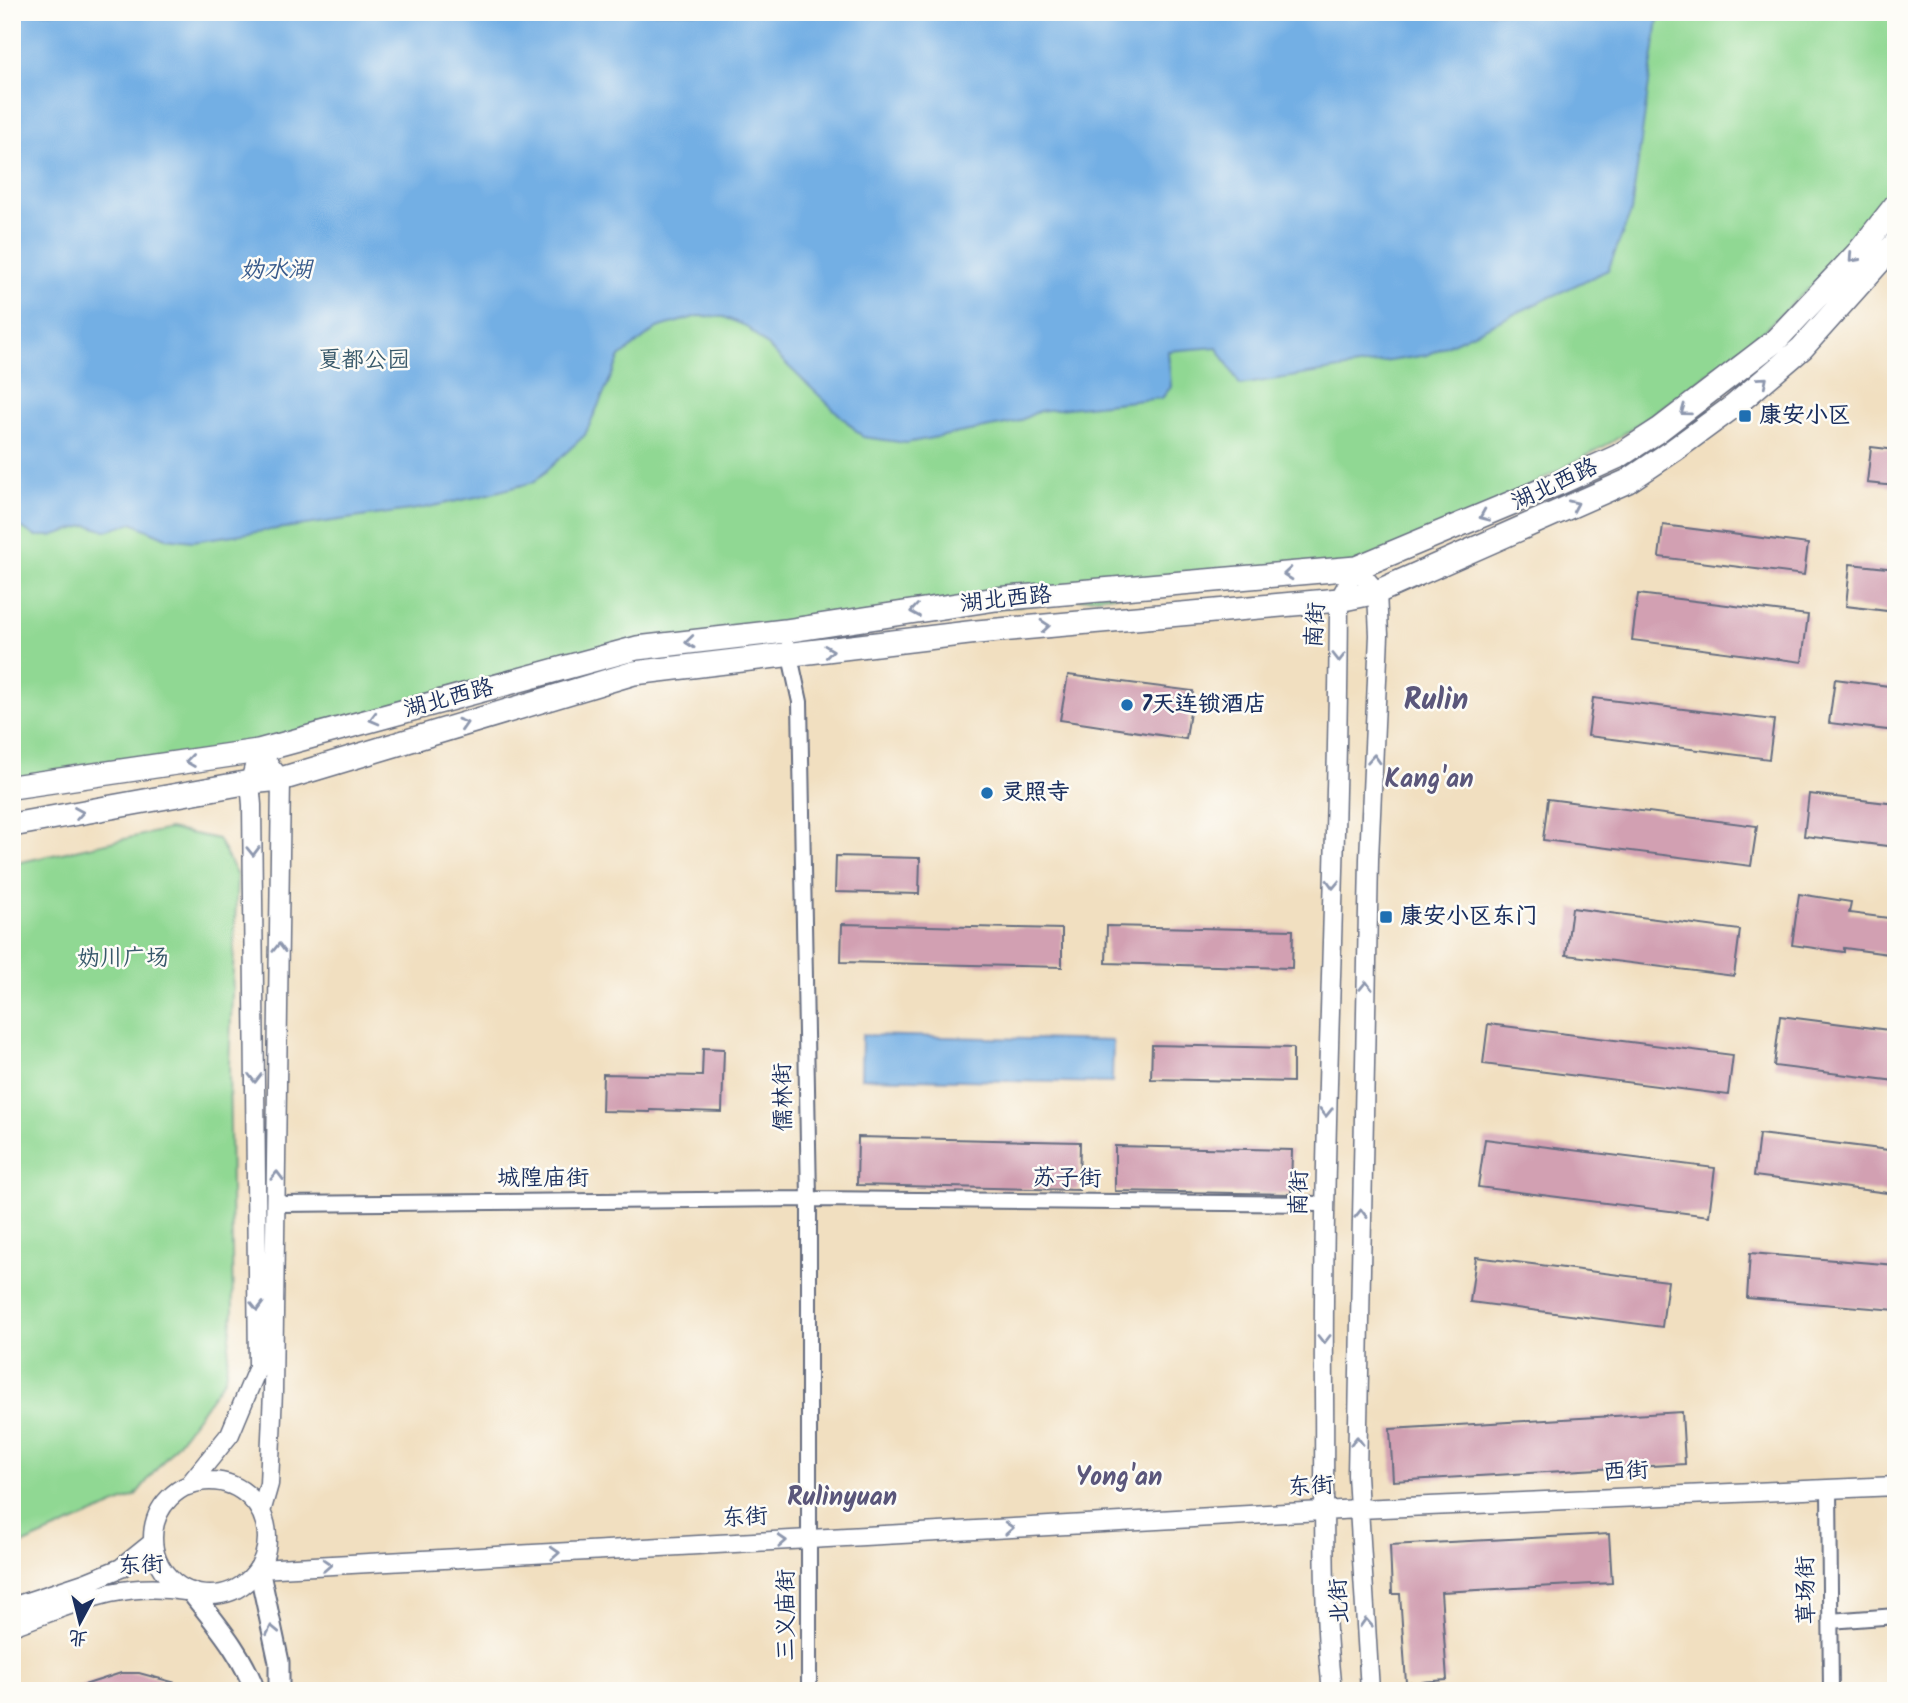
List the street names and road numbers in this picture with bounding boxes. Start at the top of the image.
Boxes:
street label: 湖北西路 [1506,449,1604,521]
street label: 湖北西路 [958,577,1054,623]
street label: 南街 [1296,601,1336,649]
street label: 湖北西路 [400,670,498,728]
street label: 儒林街 [765,1062,803,1132]
street label: 苏子街 [1032,1160,1102,1198]
street label: 城隍庙街 [497,1161,589,1197]
street label: 南街 [1282,1170,1318,1216]
street label: 西街 [1602,1453,1650,1491]
street label: 东街 [1287,1468,1335,1506]
street label: 东街 [721,1499,769,1537]
street label: 东街 [117,1547,165,1585]
street label: 草场街 [1788,1555,1826,1625]
street label: 三义庙街 [769,1569,805,1661]
street label: 北街 [1321,1577,1359,1625]

